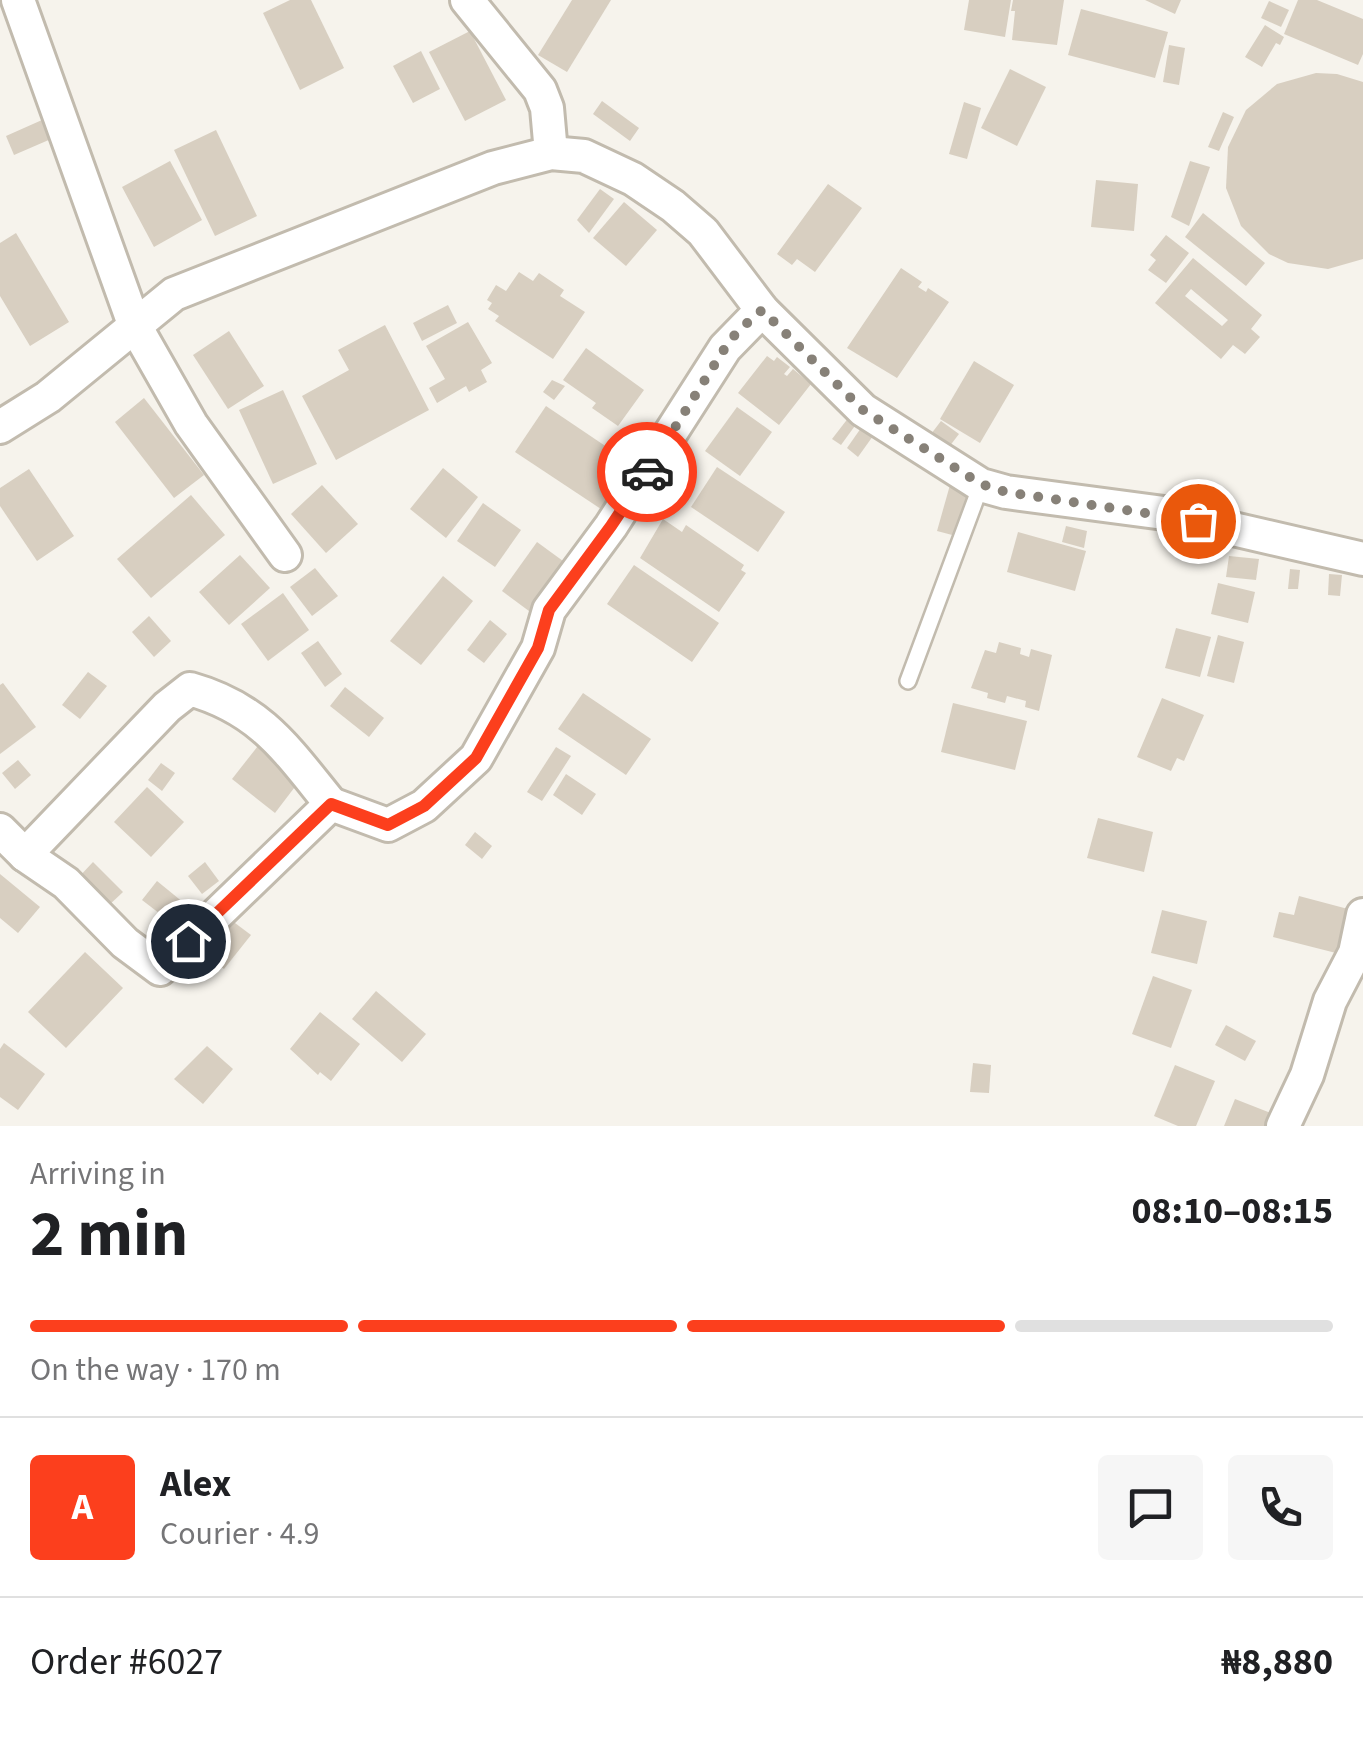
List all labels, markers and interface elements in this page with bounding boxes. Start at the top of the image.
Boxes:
courier [597,422,697,522]
icon: car [620,445,675,500]
pin [1156,479,1241,564]
icon: bag [1171,494,1226,549]
pin [146,899,231,984]
icon: home [161,914,216,969]
text: Arriving in [30,1151,166,1197]
text: 08:10–08:15 [1131,1184,1333,1238]
text: 2 min [30,1188,188,1281]
text: On the way · 170 m [30,1347,281,1393]
button: chat [1098,1455,1203,1560]
button: phone [1228,1455,1333,1560]
text: Alex [160,1457,231,1511]
text: A [72,1480,93,1534]
text: Courier · 4.9 [160,1511,320,1557]
text: Order #6027 [30,1635,223,1689]
text: ₦8,880 [1221,1635,1333,1689]

